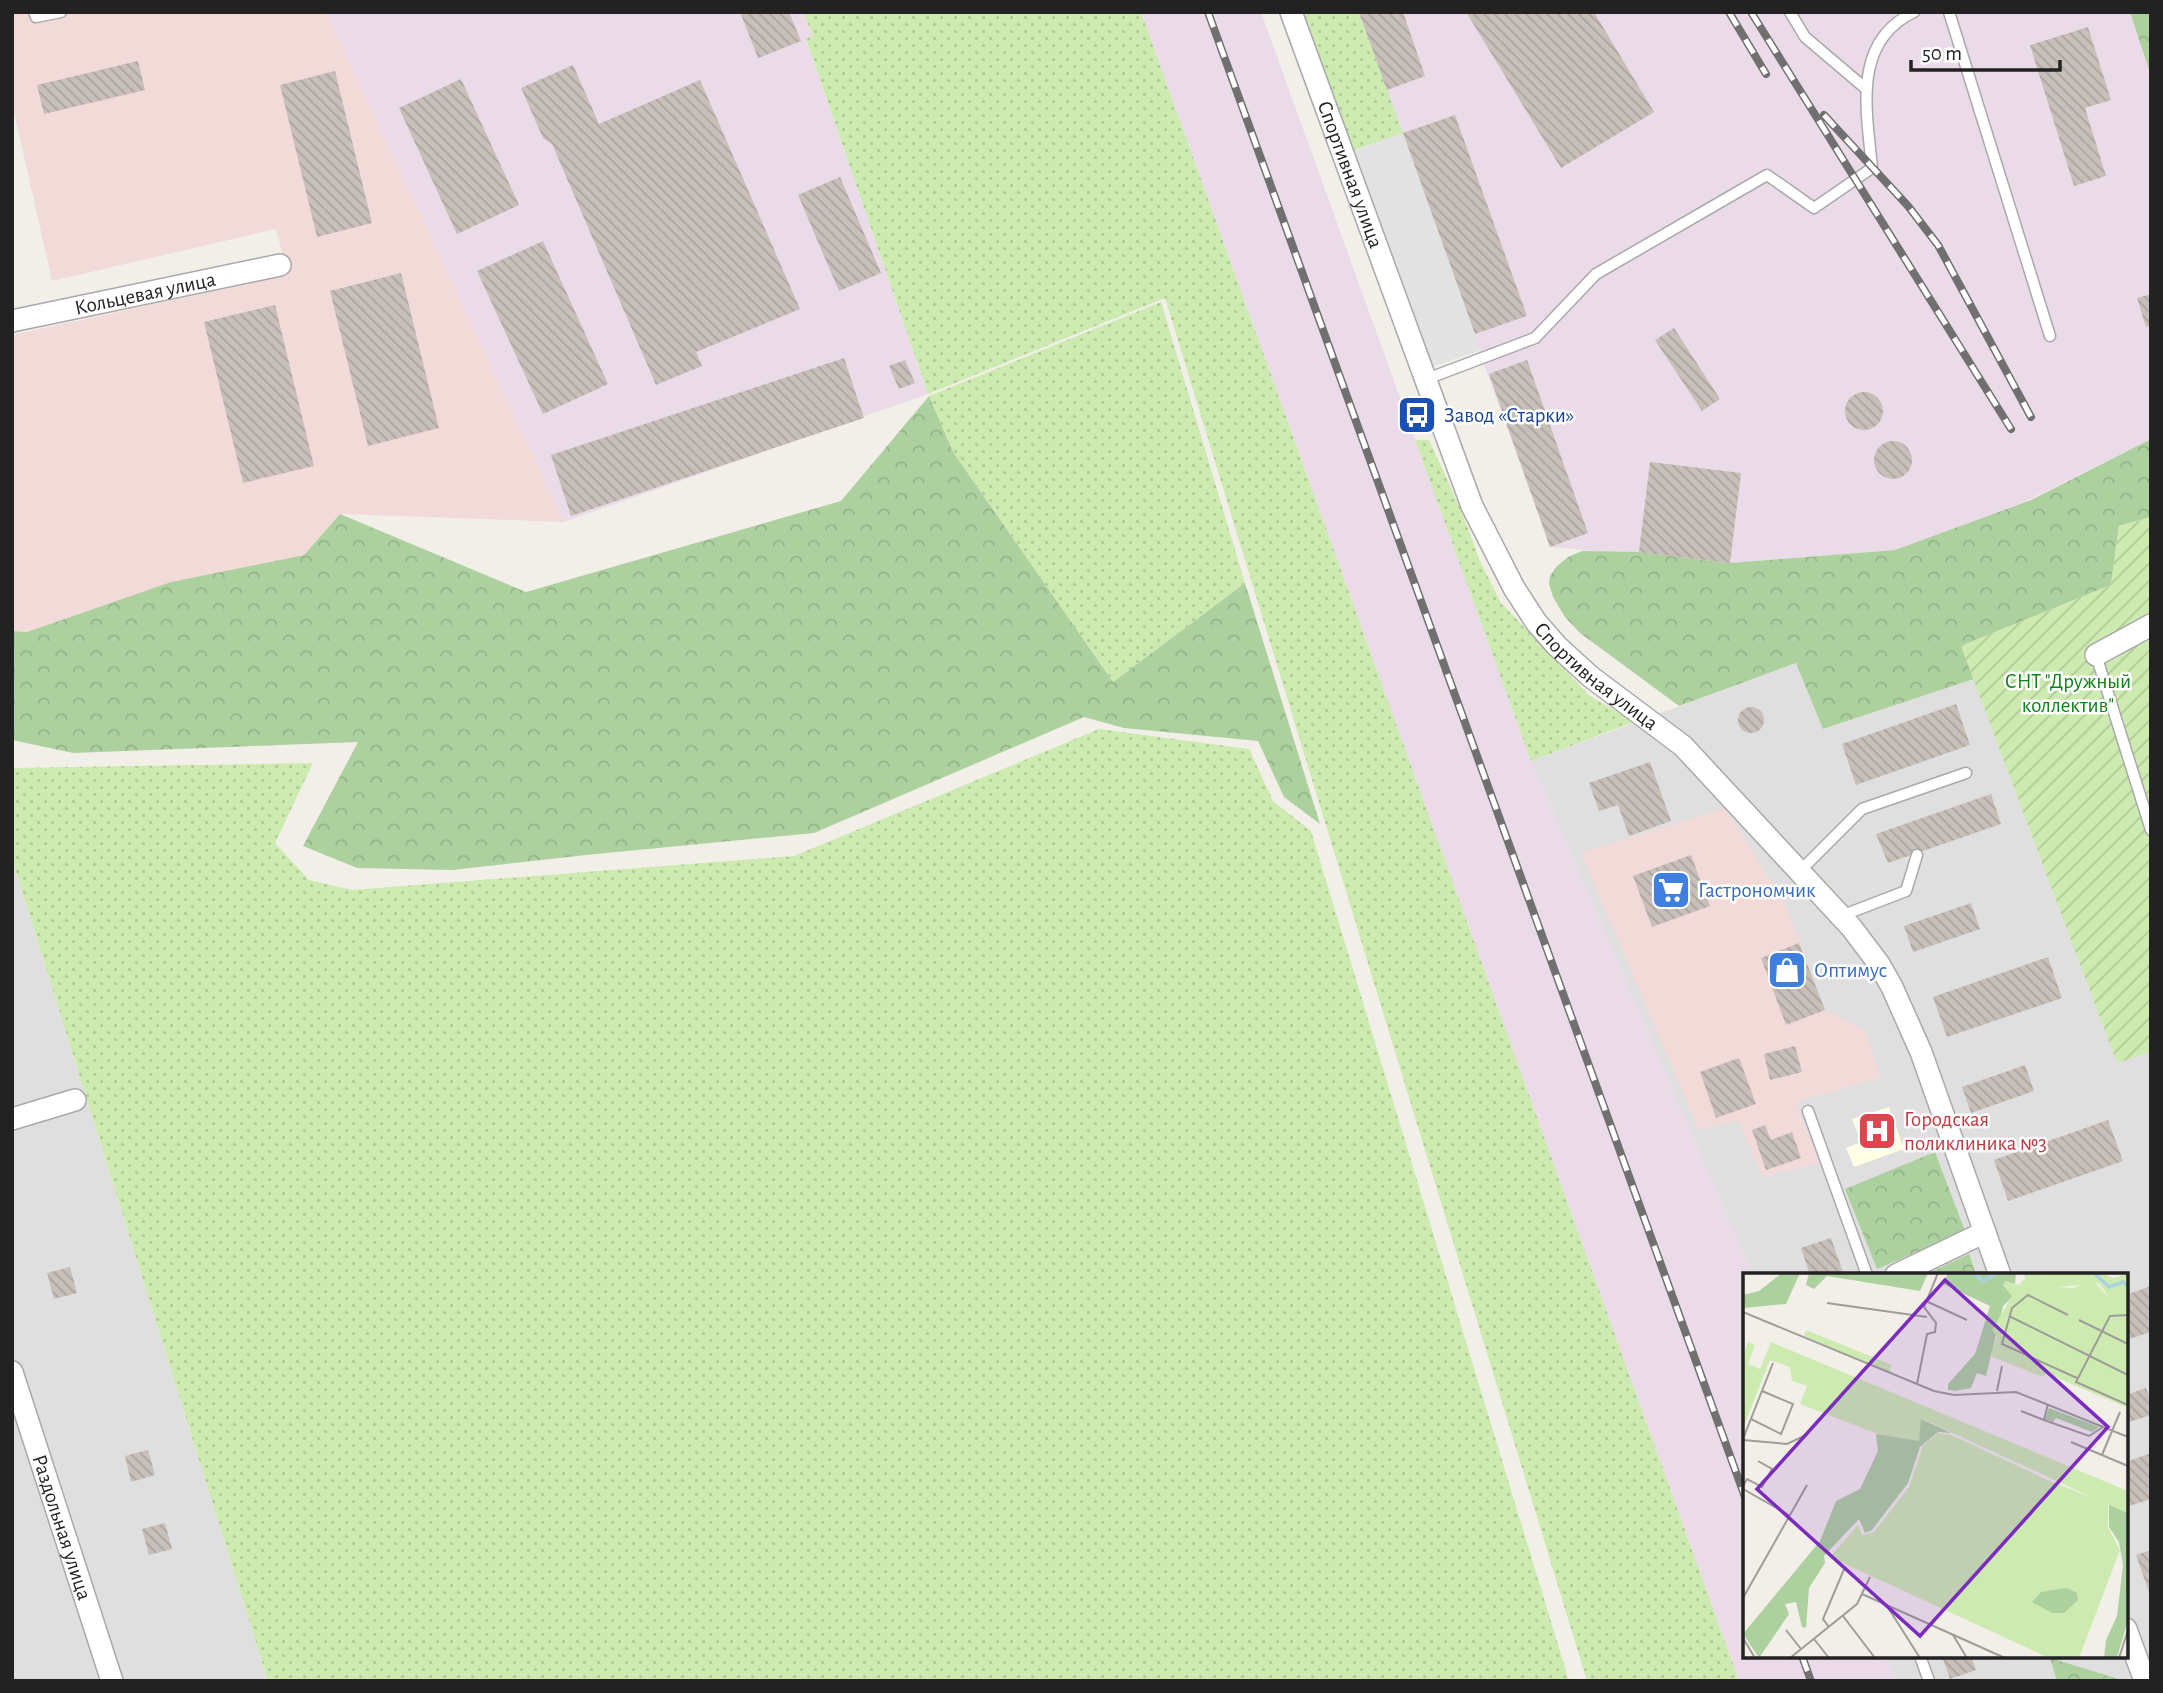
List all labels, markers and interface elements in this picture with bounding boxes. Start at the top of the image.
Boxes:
scale bar [1911,28,2060,72]
text: 50 m [1922,43,1962,64]
street label: Спортивная улица [1314,98,1387,251]
street label: Кольцевая улица [73,269,218,319]
bus stop icon: Завод «Старки» [1396,394,1438,436]
place label: Завод «Старки» [1444,405,1574,426]
street label: Спортивная улица [1530,618,1662,735]
park label: СНТ "Дружный коллектив" [2005,671,2131,716]
supermarket icon: Гастрономчик [1650,869,1692,911]
place label: Гастрономчик [1698,880,1816,901]
shop icon: Оптимус [1766,949,1808,991]
place label: Оптимус [1814,960,1887,981]
place label: Городская поликлиника №3 [1904,1109,2047,1154]
hospital icon: Городская поликлиника №3 [1856,1110,1898,1152]
inset map [1743,1273,2128,1658]
street label: Раздольная улица [28,1452,95,1603]

